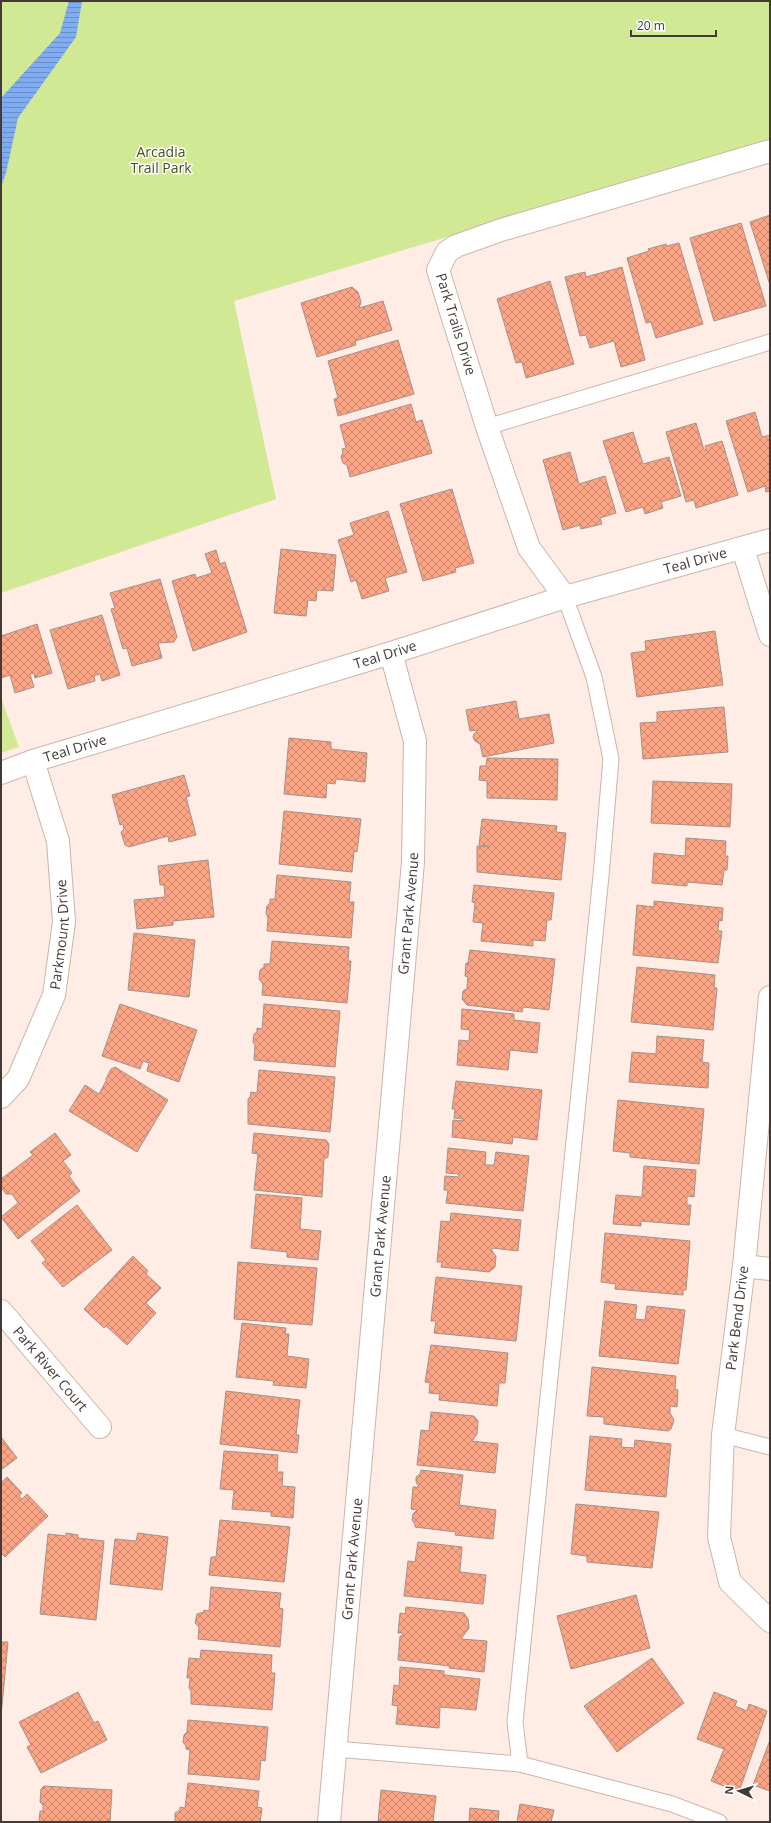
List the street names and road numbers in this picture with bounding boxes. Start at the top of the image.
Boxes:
street label: Park Trails Drive [432,270,481,377]
street label: Teal Drive [661,542,729,578]
street label: Teal Drive [351,635,419,673]
street label: Teal Drive [41,729,109,766]
street label: Grant Park Avenue [393,852,422,975]
street label: Parkmount Drive [45,879,73,991]
street label: Grant Park Avenue [365,1174,395,1298]
street label: Park Bend Drive [721,1265,752,1371]
street label: Park River Court [9,1322,92,1415]
street label: Grant Park Avenue [337,1497,366,1621]

